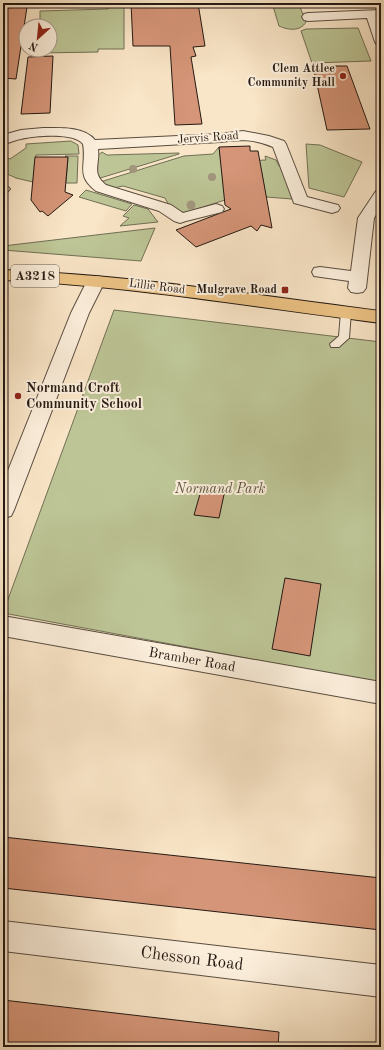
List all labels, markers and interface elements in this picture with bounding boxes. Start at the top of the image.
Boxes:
north arrow [18,18,58,58]
text: N [27,38,40,52]
place label: Clem Attlee Community Hall [248,63,335,89]
marker: Clem Attlee Community Hall [338,71,348,81]
street label: Jervis Road [177,130,239,146]
road number: A3218 [11,265,59,287]
street label: Lillie Road [128,278,186,296]
place label: Mulgrave Road [197,284,278,296]
marker: Mulgrave Road [280,285,290,295]
place label: Normand Croft Community School [26,381,142,411]
marker: Normand Croft Community School [13,391,23,401]
park label: Normand Park [174,482,265,496]
street label: Bramber Road [147,645,237,675]
street label: Chesson Road [140,944,245,974]

